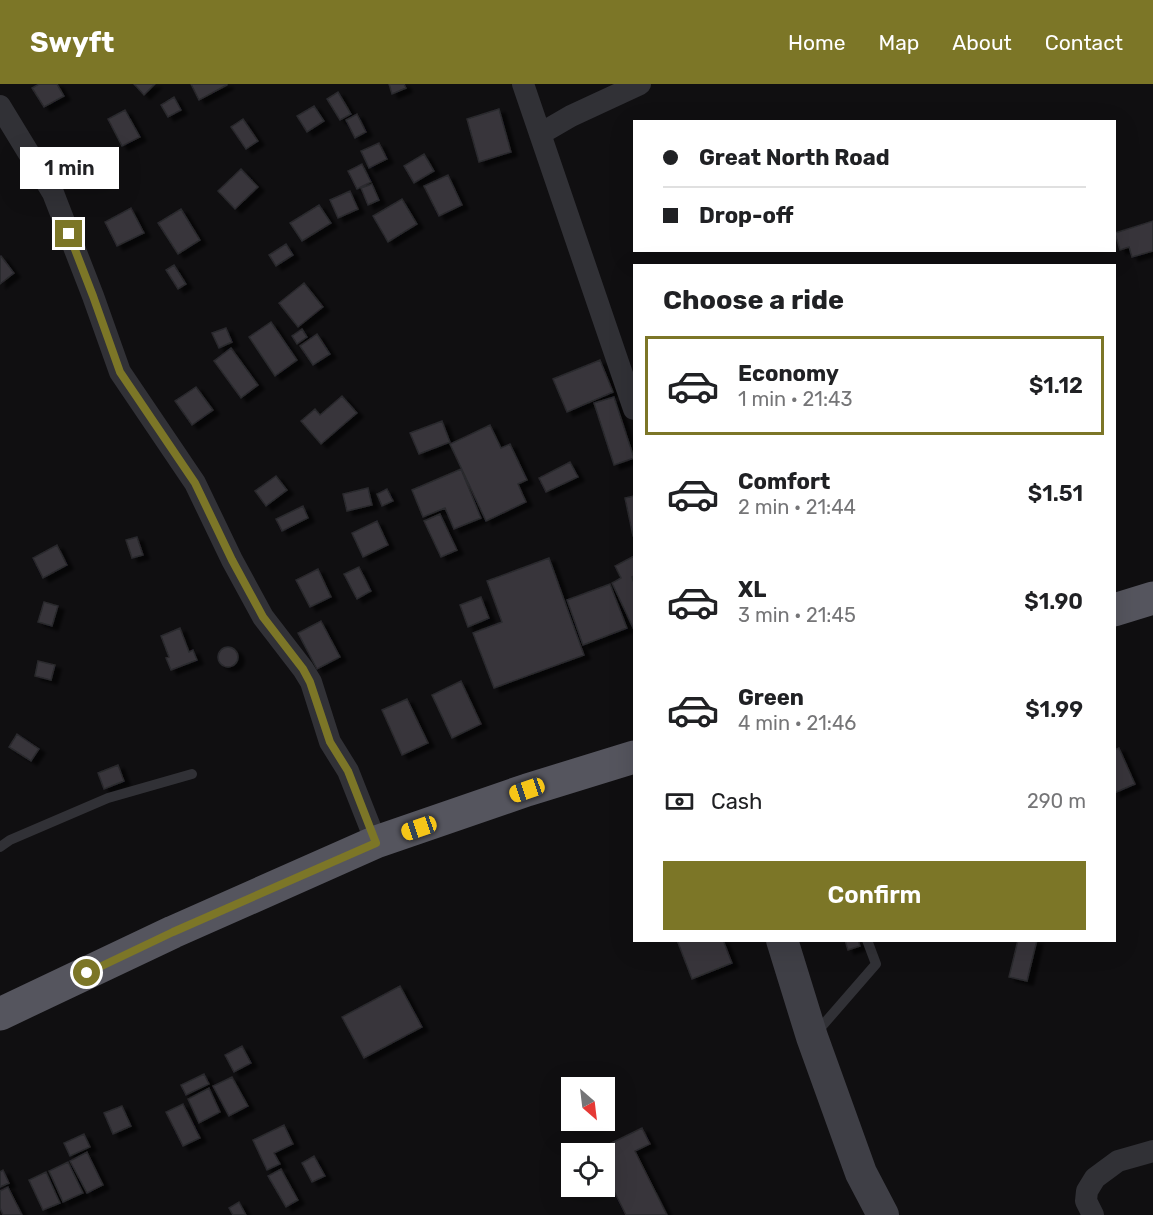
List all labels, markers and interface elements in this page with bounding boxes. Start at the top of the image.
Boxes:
text: Swyft [30,26,114,59]
text: Home [788,30,845,55]
text: Map [878,30,919,55]
text: About [952,30,1012,55]
text: Contact [1045,30,1123,55]
text: Great North Road [699,144,890,171]
callout: 1 min [20,147,118,189]
text: 1 min [44,156,95,180]
text: Drop-off [699,202,794,229]
route end [55,220,82,247]
text: Choose a ride [663,284,844,316]
icon: car [666,359,720,413]
text: Economy [738,360,839,387]
text: $1.12 [1029,372,1083,399]
text: 1 min · 21:43 [738,387,852,411]
icon: car [666,467,720,521]
text: Comfort [738,468,830,495]
text: $1.51 [1028,480,1083,507]
text: 2 min · 21:44 [738,495,856,519]
icon: car [666,575,720,629]
text: XL [738,576,766,603]
text: $1.90 [1024,588,1083,615]
text: 3 min · 21:45 [738,603,856,627]
icon: car [666,683,720,737]
text: Green [738,684,804,711]
text: $1.99 [1025,696,1083,723]
text: 4 min · 21:46 [738,711,856,735]
car [507,776,547,804]
icon: cash [663,785,696,818]
text: Cash [711,788,762,815]
text: 290 m [1027,789,1086,813]
car [399,814,439,842]
button: Confirm [663,861,1086,930]
route start [73,959,100,986]
north arrow [561,1077,615,1131]
map controls [561,1077,615,1197]
button: locate [561,1143,615,1197]

